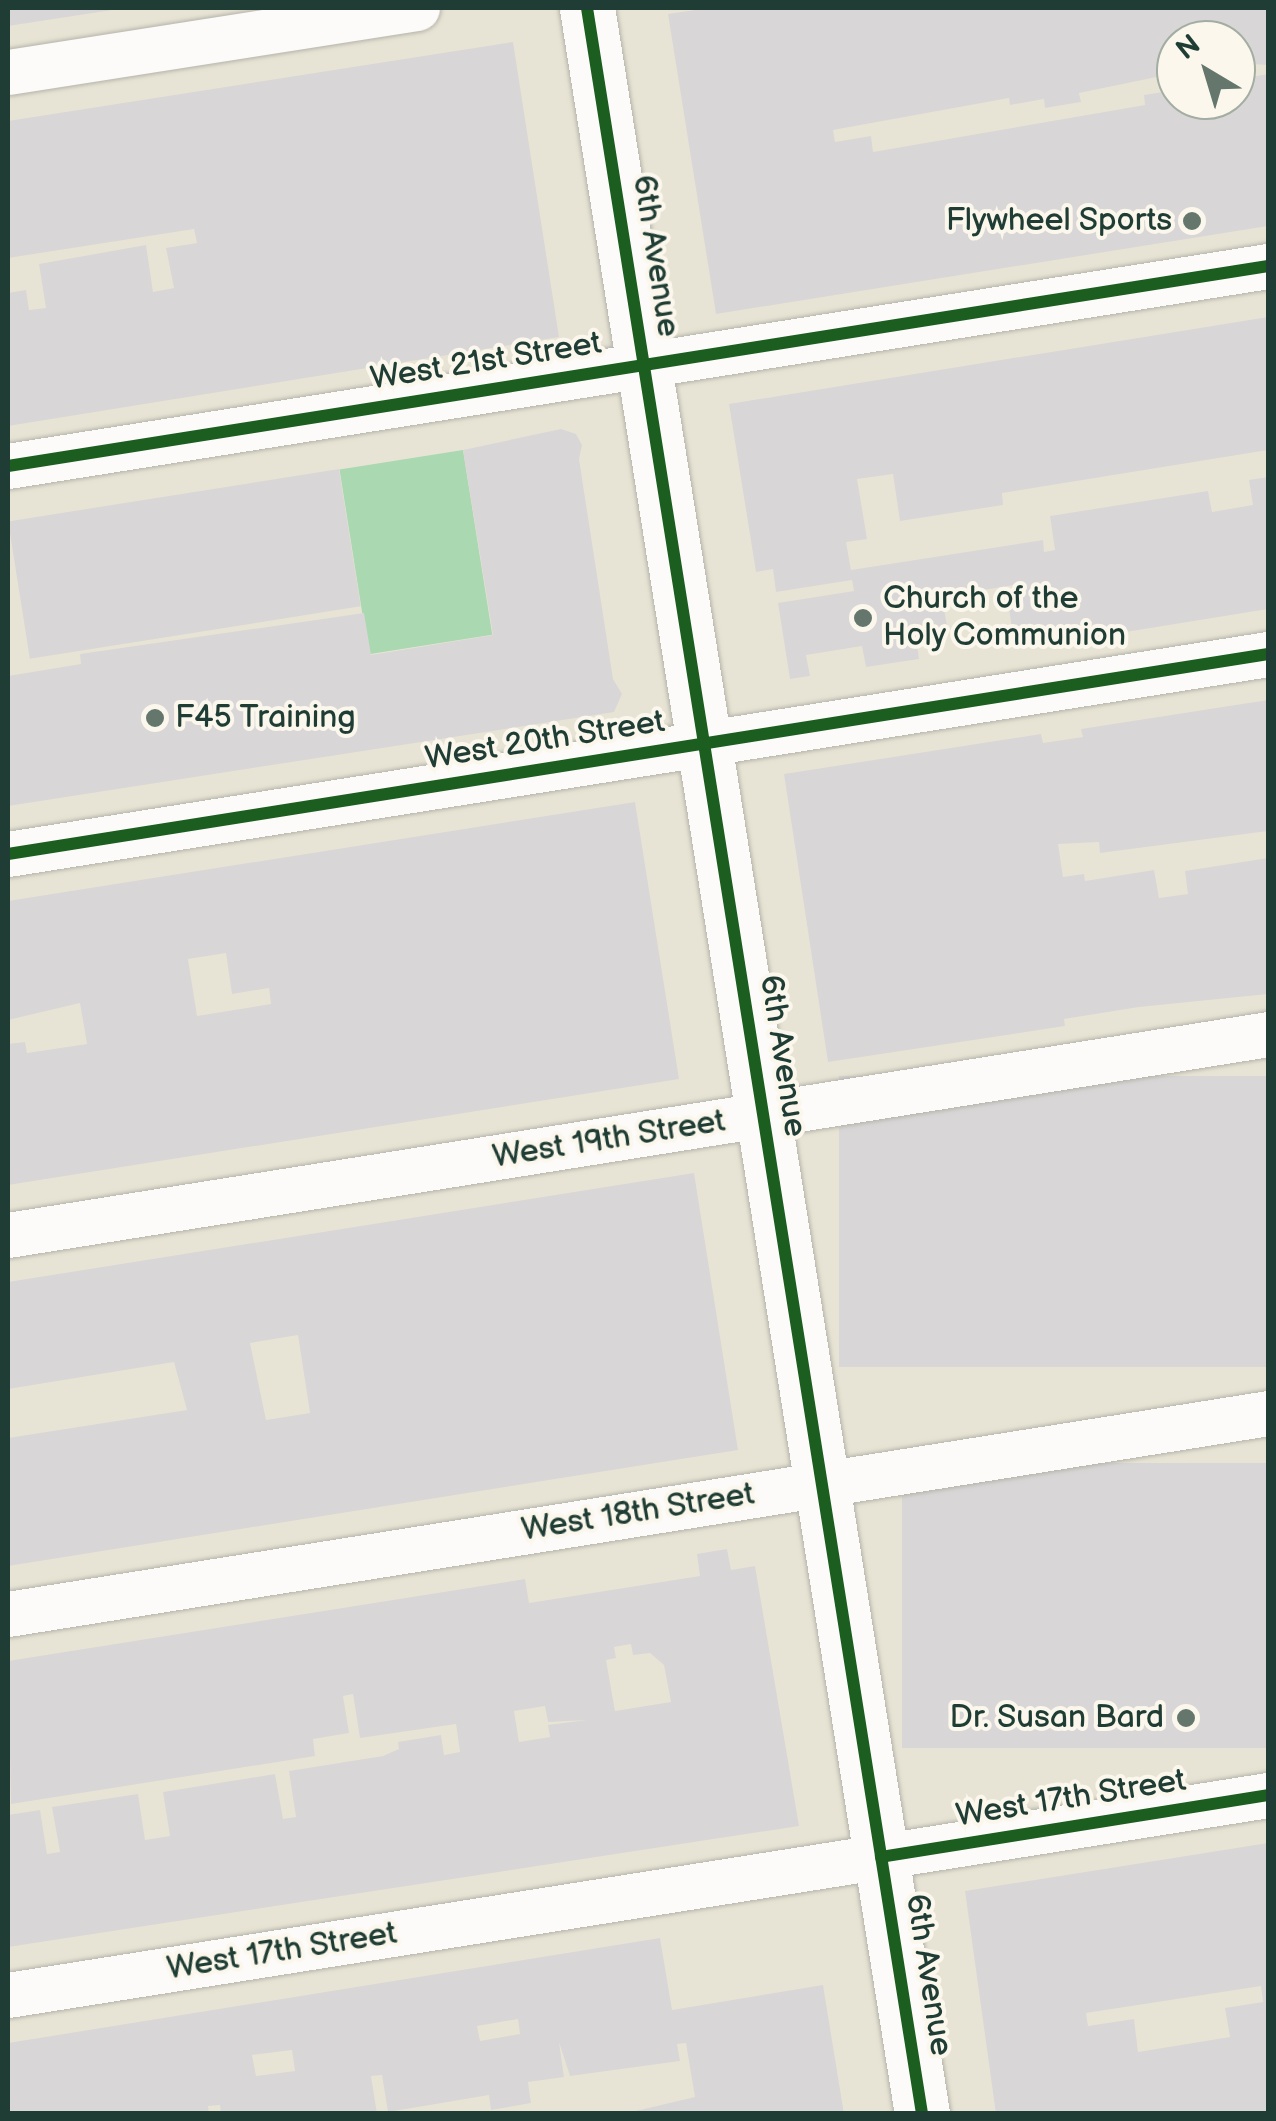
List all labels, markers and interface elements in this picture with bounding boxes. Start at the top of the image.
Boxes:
north arrow [1156,20,1256,120]
text: N [1170,28,1207,67]
street label: 6th Avenue [623,172,687,340]
place label: Flywheel Sports [945,202,1172,240]
marker: Flywheel Sports [1181,210,1203,232]
street label: West 21st Street [368,325,604,399]
place label: Church of the Holy Communion [883,581,1128,656]
marker: Church of the Holy Communion [852,607,874,629]
place label: F45 Training [175,699,357,737]
street label: West 20th Street [422,703,668,779]
marker: F45 Training [144,707,166,729]
street label: 6th Avenue [750,972,814,1140]
street label: West 19th Street [490,1103,728,1177]
street label: West 18th Street [519,1476,757,1550]
place label: Dr. Susan Bard [949,1699,1164,1737]
marker: Dr. Susan Bard [1173,1705,1199,1731]
street label: West 17th Street [953,1762,1189,1836]
street label: 6th Avenue [896,1891,960,2059]
street label: West 17th Street [164,1915,400,1989]

